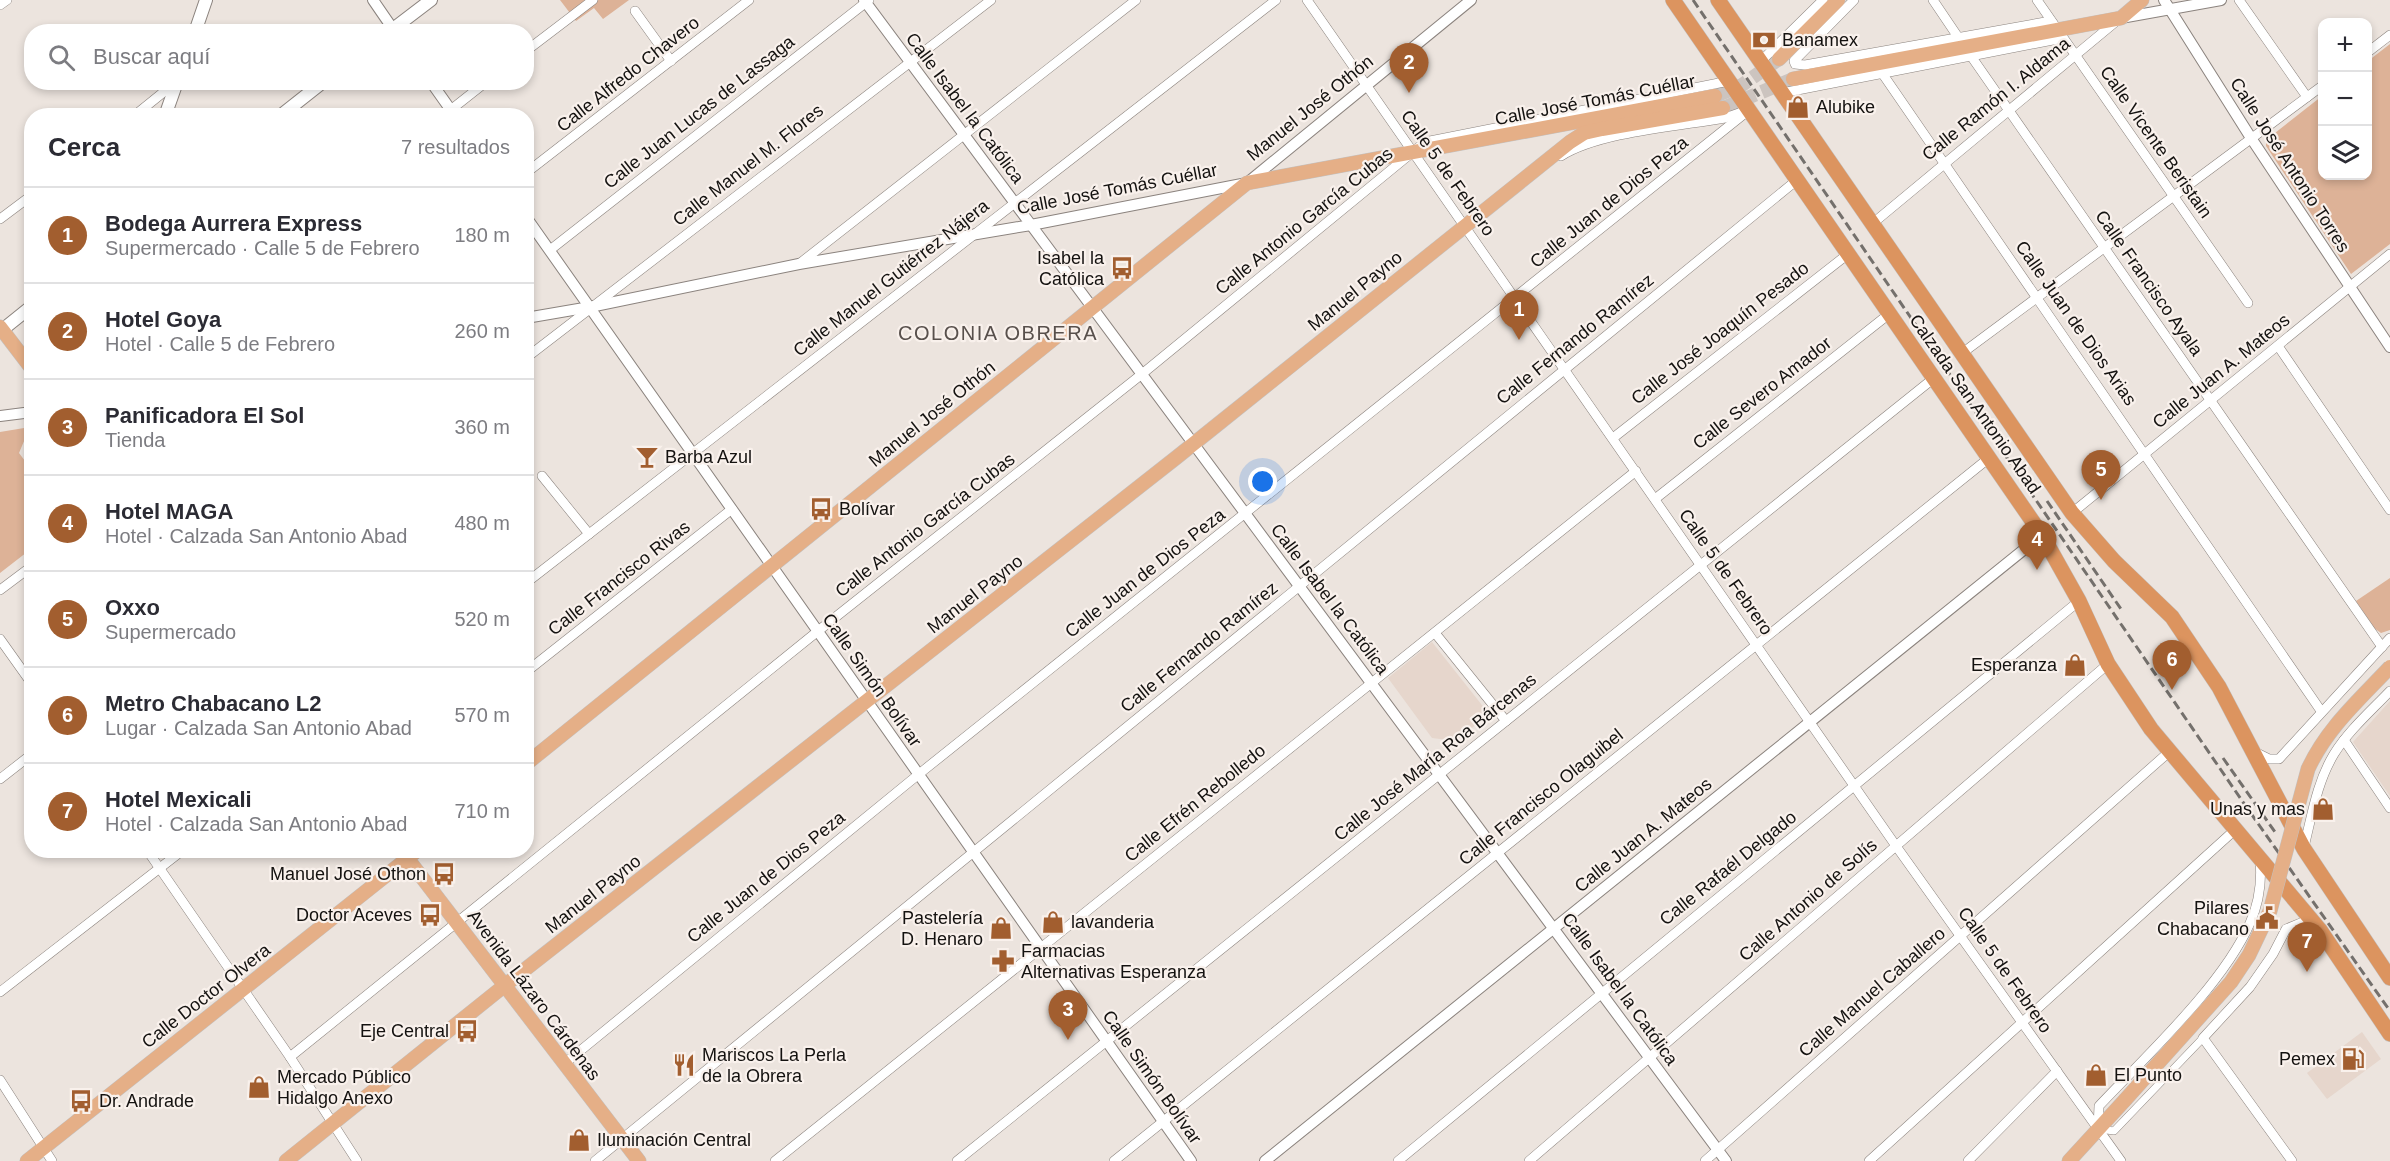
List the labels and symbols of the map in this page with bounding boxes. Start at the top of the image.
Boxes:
street label: Calle Alfredo Chavero [553,12,703,136]
bank icon: Banamex [1751,27,1777,53]
street label: Calle Isabel la Católica [902,29,1029,188]
place label: Banamex [1782,30,1858,50]
street label: Calle Juan Lucas de Lassaga [600,31,799,193]
street label: Calle Ramón I. Aldama [1918,33,2075,165]
pin: 2 [1390,44,1428,93]
street label: Manuel José Othón [1243,51,1377,165]
street label: Calle Vicente Beristain [2096,62,2216,222]
street label: Calle José Tomás Cuéllar [1493,71,1697,129]
street label: Calle José Antonio Torres [2226,74,2354,256]
shop icon: Alubike [1785,94,1811,120]
place label: Alubike [1816,97,1875,117]
street label: Calle Manuel M. Flores [669,100,827,230]
street label: Calle 5 de Febrero [1397,106,1499,240]
street label: Calle Juan de Dios Peza [1526,132,1693,272]
street label: Calle Antonio García Cubas [1211,143,1397,299]
street label: Calle José Tomás Cuéllar [1015,160,1219,218]
street label: Calle Manuel Gutiérrez Nájera [789,195,993,360]
street label: Calle Francisco Ayala [2091,207,2207,360]
street label: Calle Juan de Dios Arias [2012,237,2140,409]
street label: Manuel Payno [1304,247,1406,335]
place label: Isabel la Católica [1037,248,1105,289]
bus stop icon: Isabel la Católica [1109,255,1135,281]
street label: Calle José Joaquín Pesado [1627,258,1813,408]
street label: Calle Fernando Ramírez [1493,270,1657,408]
pin: 1 [1500,290,1538,340]
street label: Calle Juan A. Mateos [2149,310,2293,432]
street label: Calzada San Antonio Abad [1905,311,2045,497]
district label: COLONIA OBRERA [898,322,1098,344]
street label: Calle Severo Amador [1689,333,1835,453]
street label: Manuel José Othón [865,357,999,471]
bar icon: Barba Azul [634,444,660,470]
place label: Barba Azul [665,447,752,467]
street label: Calle Antonio García Cubas [831,449,1019,601]
pin: 5 [2082,450,2120,500]
your location [1248,467,1277,496]
bus stop icon: Bolívar [808,496,834,522]
place label: Bolívar [839,499,895,519]
street label: Calle Juan de Dios Peza [1061,504,1230,642]
street label: Calle 5 de Febrero [1675,505,1777,639]
street label: Calle Francisco Rivas [544,517,694,639]
street label: Calle Isabel la Católica [1267,520,1394,679]
pin: 4 [2018,520,2056,570]
street label: Manuel Payno [924,551,1026,637]
street label: Calle Fernando Ramírez [1117,578,1281,716]
street label: Calle Simón Bolívar [818,610,926,750]
pin: 6 [2152,640,2192,690]
shop icon: Esperanza [2062,652,2088,678]
place label: Esperanza [1971,655,2058,675]
street label: Calle José María Roa Bárcenas [1330,669,1540,845]
street label: Calle Francisco Olaguibel [1455,725,1627,869]
street label: Calle Efrén Rebolledo [1121,740,1269,866]
street label: Calle Juan A. Mateos [1571,774,1715,896]
shop icon: Unas y mas [2310,796,2336,822]
place label: Unas y mas [2210,799,2305,819]
street label: Calle Juan de Dios Peza [683,807,850,947]
street label: Calle Rafaél Delgado [1656,807,1800,929]
street label: Calle Antonio de Solís [1735,835,1881,965]
street label: Manuel Payno [542,851,644,937]
bus stop icon: Manuel José Othon [431,861,457,887]
place label: Manuel José Othon [270,864,426,884]
place label: Pilares Chabacano [2157,898,2249,939]
bus stop icon: Doctor Aceves [417,902,443,928]
street label: Calle 5 de Febrero [1954,903,2056,1037]
place label: Doctor Aceves [296,905,412,925]
public building icon: Pilares Chabacano [2254,905,2280,931]
street label: Avenida Lázaro Cárdenas [463,906,605,1084]
place label: Pastelería D. Henaro [901,908,984,949]
shop icon: lavanderia [1040,909,1066,935]
street label: Calle Isabel la Católica [1558,909,1682,1070]
place label: lavanderia [1071,912,1155,932]
shop icon: Pastelería D. Henaro [988,915,1014,941]
pin: 7 [2288,922,2326,972]
street label: Calle Manuel Caballero [1795,923,1949,1061]
street label: Calle Doctor Olvera [138,939,275,1052]
place label: Farmacias Alternativas Esperanza [1021,941,1207,982]
pharmacy icon: Farmacias Alternativas Esperanza [990,948,1016,974]
pin: 3 [1048,990,1088,1040]
street label: Calle Simón Bolívar [1098,1007,1206,1147]
bus stop icon: Eje Central [454,1018,480,1044]
place label: Eje Central [360,1021,449,1041]
place label: Mariscos La Perla de la Obrera [702,1045,847,1086]
fuel station icon: Pemex [2340,1046,2366,1072]
place label: Pemex [2279,1049,2335,1069]
restaurant icon: Mariscos La Perla de la Obrera [671,1052,697,1078]
shop icon: El Punto [2083,1062,2109,1088]
place label: El Punto [2114,1065,2182,1085]
place label: Mercado Público Hidalgo Anexo [277,1067,411,1108]
shop icon: Mercado Público Hidalgo Anexo [246,1074,272,1100]
bus stop icon: Dr. Andrade [68,1088,94,1114]
place label: Dr. Andrade [99,1091,194,1111]
shop icon: Iluminación Central [566,1127,592,1153]
place label: Iluminación Central [597,1130,751,1150]

